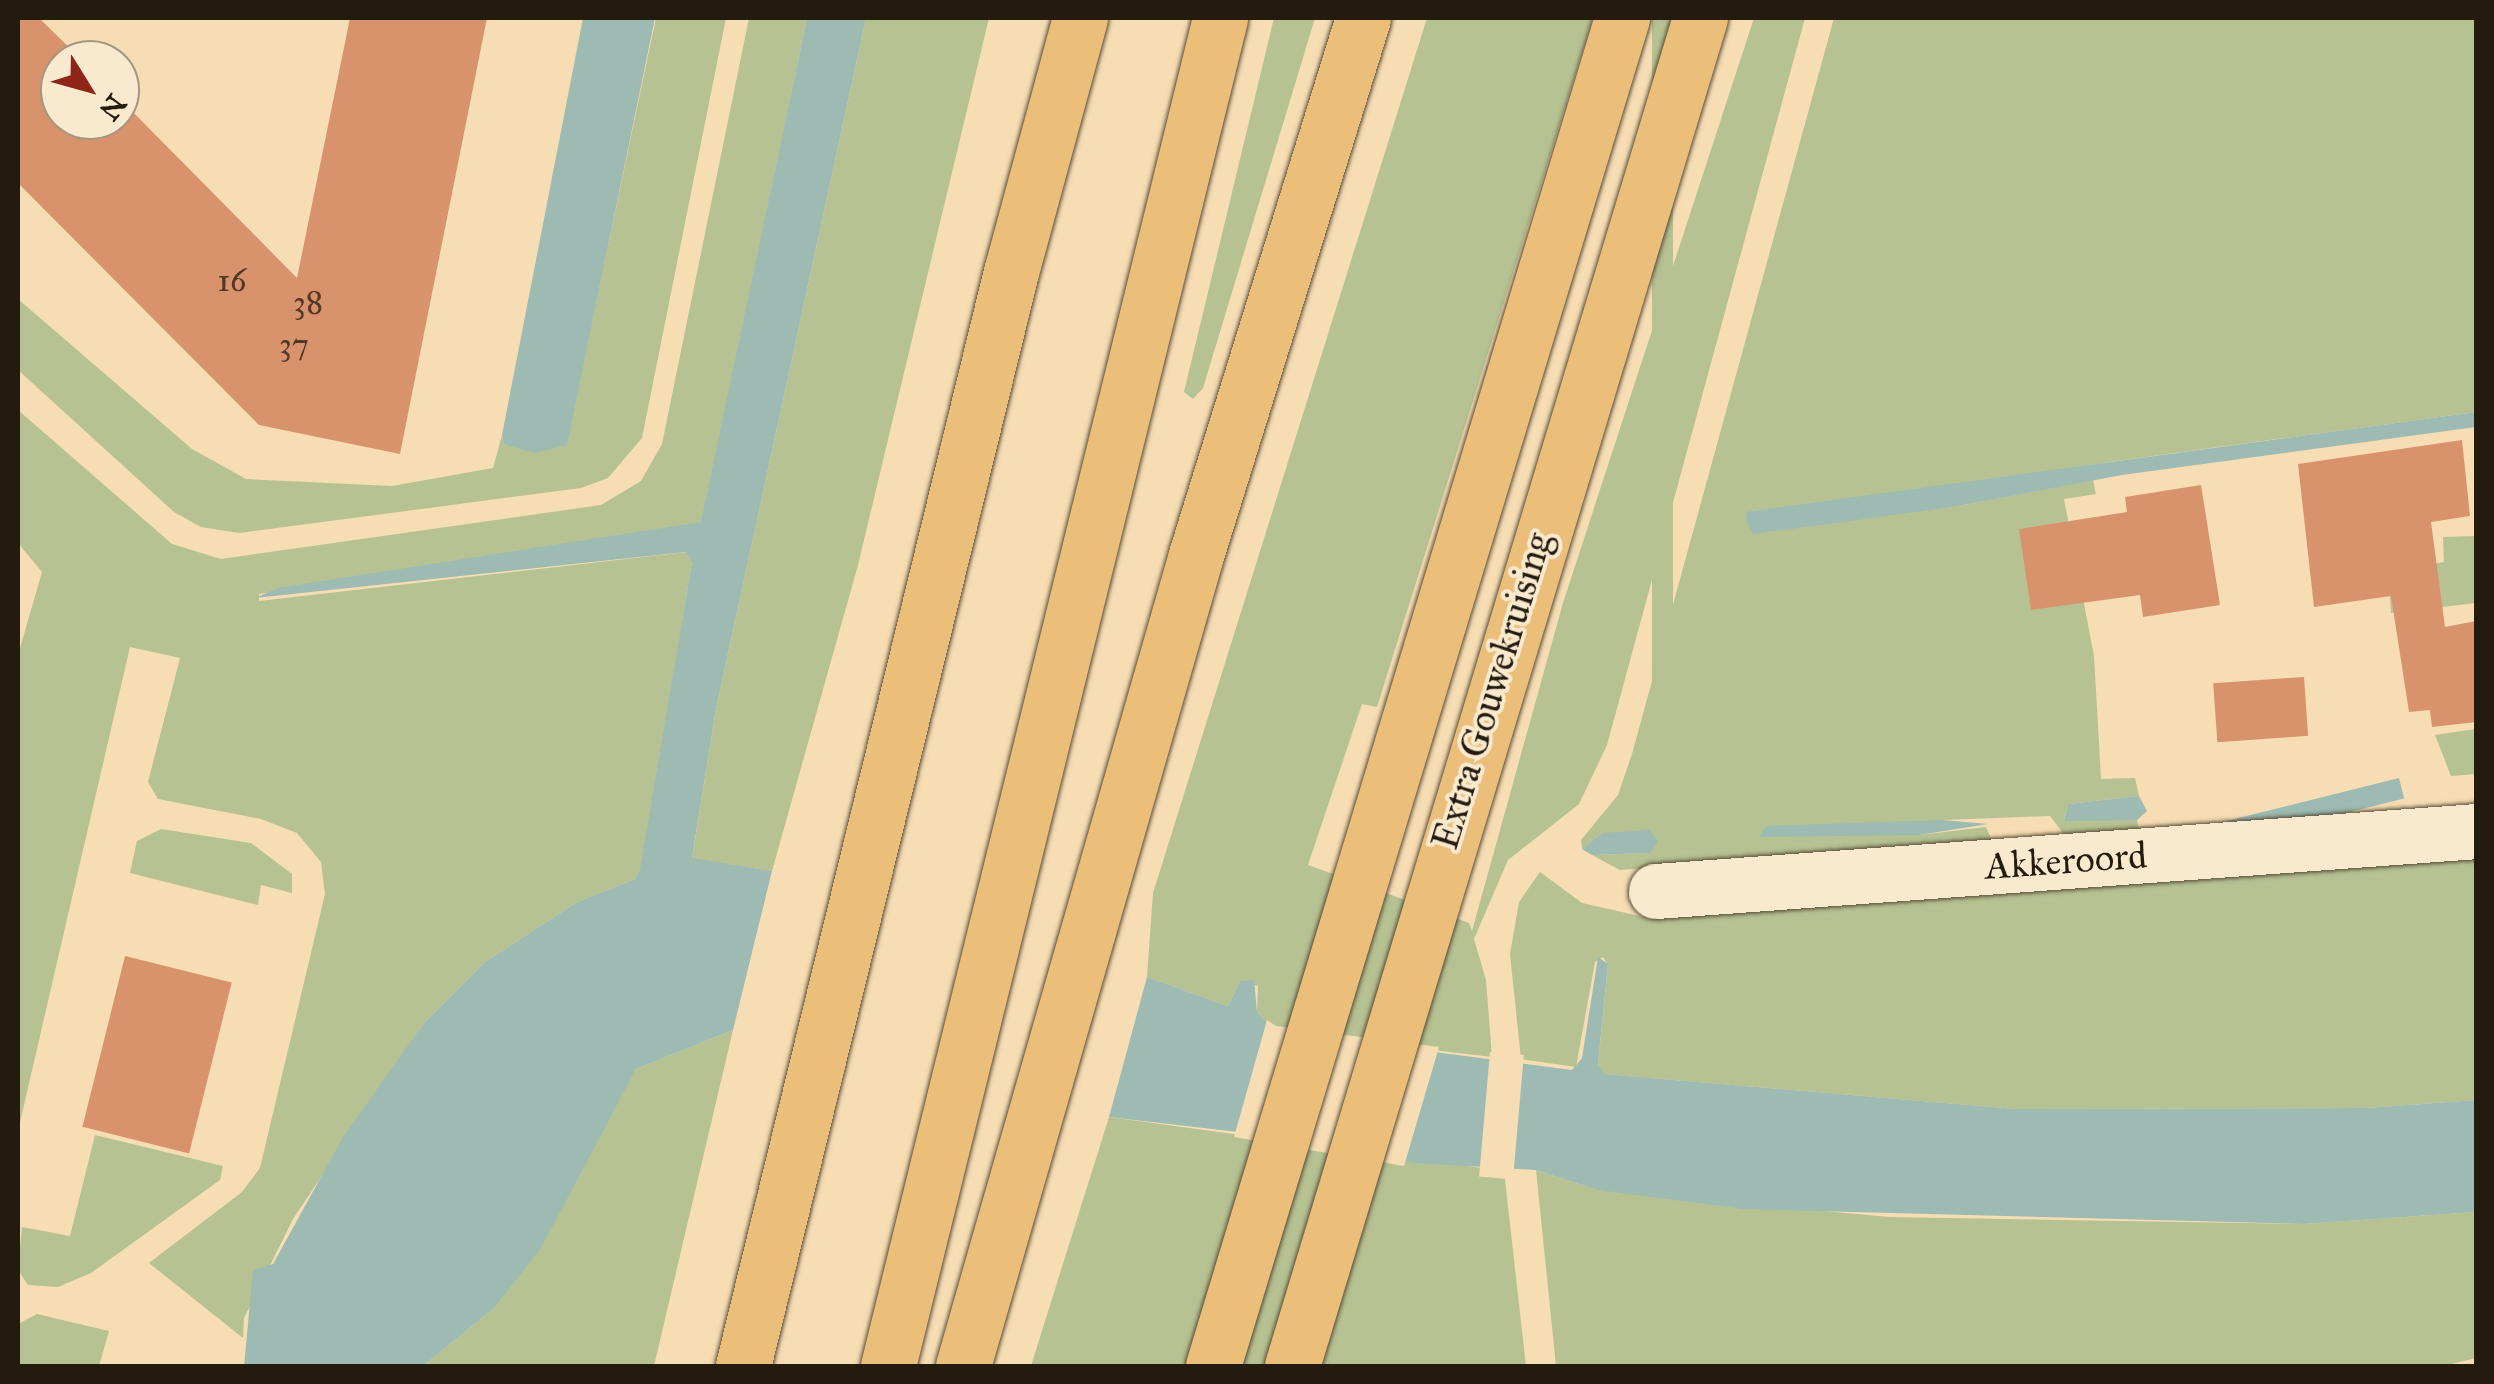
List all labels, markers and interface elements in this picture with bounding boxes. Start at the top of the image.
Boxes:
north arrow [40,40,140,140]
text: N [92,87,134,127]
house number: 16 [218,262,246,300]
house number: 38 [293,284,323,322]
house number: 37 [279,326,309,364]
street label: Extra Gouwekruising [1422,527,1562,855]
street label: Akkeroord [1983,833,2149,889]

